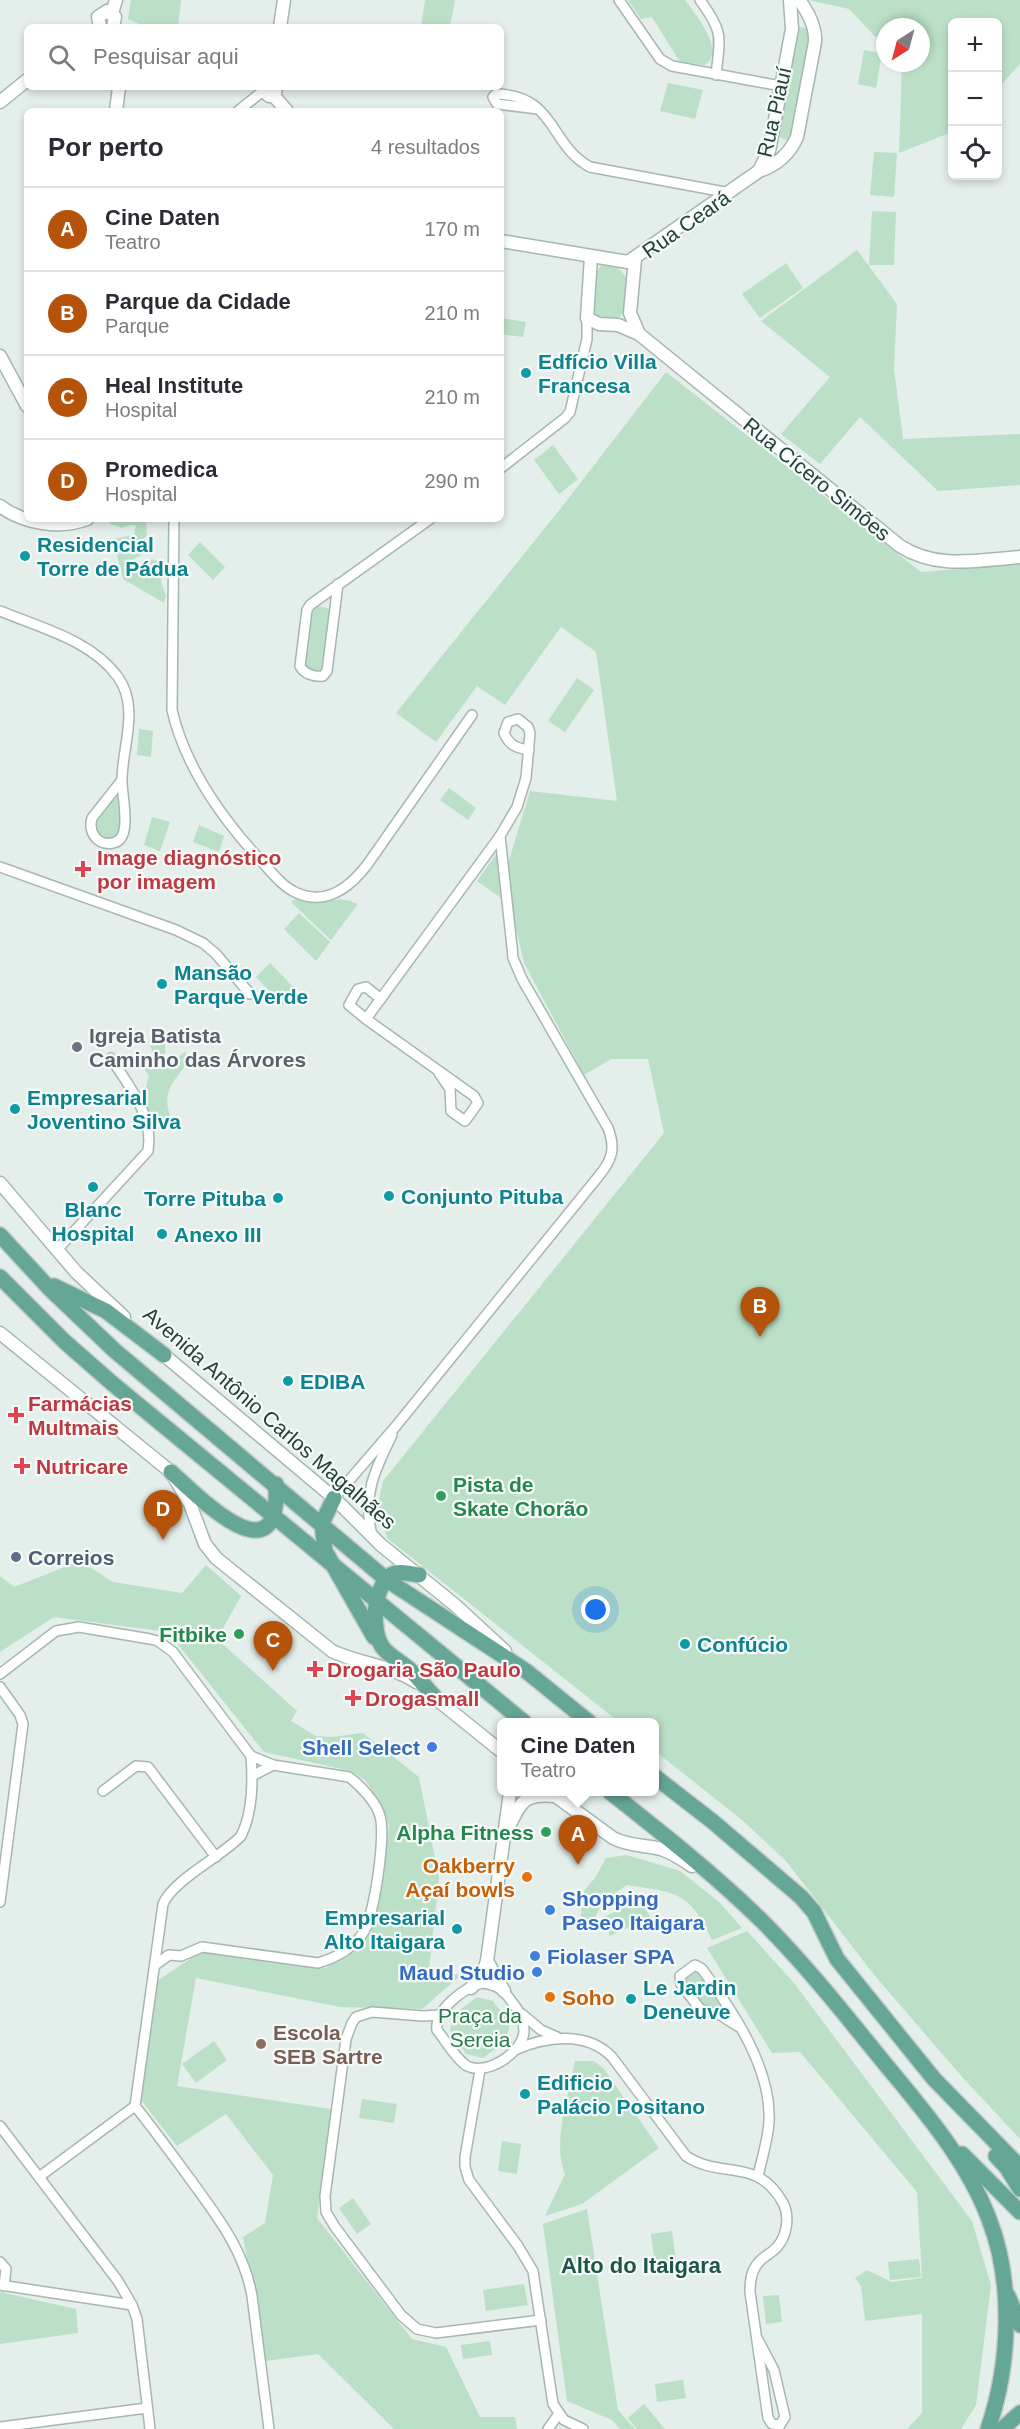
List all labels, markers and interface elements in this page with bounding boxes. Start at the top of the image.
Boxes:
north arrow [876,18,930,72]
map controls [948,18,1002,180]
button: + [948,18,1002,72]
search box [24,24,504,90]
icon: search [45,41,78,74]
text: Pesquisar aqui [93,44,239,69]
street label: Rua Piauí [752,64,796,160]
button: − [948,72,1002,126]
button: locate [948,126,1002,180]
text: Por perto [48,132,164,162]
text: 4 resultados [371,136,480,158]
street label: Rua Ceará [638,185,734,263]
text: Cine Daten [105,205,220,230]
text: A [60,218,75,240]
text: 170 m [424,218,480,240]
text: Teatro [105,231,161,253]
text: Parque da Cidade [105,289,291,314]
text: B [60,302,75,324]
text: 210 m [424,302,480,324]
text: Parque [105,315,170,337]
place label: Edfício Villa Francesa [538,350,657,397]
marker: Edfício Villa Francesa [519,366,533,380]
text: Heal Institute [105,373,243,398]
text: C [60,386,75,408]
text: 210 m [424,386,480,408]
text: Hospital [105,399,177,421]
street label: Rua Cícero Simões [739,413,895,545]
text: Promedica [105,457,218,482]
text: D [60,470,75,492]
text: 290 m [424,470,480,492]
text: Hospital [105,483,177,505]
place label: Residencial Torre de Pádua [37,533,189,580]
marker: Residencial Torre de Pádua [18,549,32,563]
place label: Image diagnóstico por imagem [97,846,281,893]
marker: Image diagnóstico por imagem [74,860,92,878]
place label: Mansão Parque Verde [174,961,308,1008]
marker: Mansão Parque Verde [155,977,169,991]
place label: Igreja Batista Caminho das Árvores [89,1024,306,1071]
marker: Igreja Batista Caminho das Árvores [70,1040,84,1054]
place label: Empresarial Joventino Silva [27,1086,181,1133]
marker: Empresarial Joventino Silva [8,1102,22,1116]
marker: Blanc Hospital [86,1180,100,1194]
place label: Conjunto Pituba [401,1185,563,1208]
place label: Torre Pituba [144,1187,266,1210]
marker: Conjunto Pituba [382,1189,396,1203]
marker: Torre Pituba [271,1191,285,1205]
place label: Blanc Hospital [52,1198,134,1245]
place label: Anexo III [174,1223,262,1246]
marker: Anexo III [155,1227,169,1241]
pin: B [740,1288,780,1337]
street label: Avenida Antônio Carlos Magalhães [139,1302,401,1534]
place label: EDIBA [300,1370,365,1393]
marker: EDIBA [281,1374,295,1388]
place label: Farmácias Multmais [28,1392,132,1439]
marker: Farmácias Multmais [9,1408,23,1422]
place label: Nutricare [36,1455,128,1478]
marker: Nutricare [13,1457,31,1475]
place label: Pista de Skate Chorão [453,1473,588,1520]
marker: Pista de Skate Chorão [434,1489,448,1503]
pin: D [144,1490,182,1540]
place label: Correios [28,1546,114,1569]
marker: Correios [9,1550,23,1564]
your location [581,1595,610,1624]
pin: C [254,1622,292,1671]
place label: Fitbike [159,1623,227,1646]
marker: Fitbike [232,1627,246,1641]
place label: Confúcio [697,1633,788,1656]
marker: Confúcio [678,1637,692,1651]
place label: Drogaria São Paulo [327,1658,521,1681]
marker: Drogaria São Paulo [308,1662,322,1676]
place label: Drogasmall [365,1687,479,1710]
marker: Drogasmall [346,1691,360,1705]
popup [497,1718,659,1796]
text: Cine Daten [521,1733,635,1758]
place label: Shell Select [302,1736,420,1759]
marker: Shell Select [425,1740,439,1754]
text: Teatro [521,1759,576,1781]
pin: A [558,1816,598,1865]
place label: Alpha Fitness [396,1821,534,1844]
marker: Alpha Fitness [539,1825,553,1839]
place label: Oakberry Açaí bowls [405,1854,515,1901]
marker: Oakberry Açaí bowls [520,1870,534,1884]
place label: Shopping Paseo Itaigara [562,1887,705,1934]
marker: Shopping Paseo Itaigara [543,1903,557,1917]
place label: Empresarial Alto Itaigara [324,1906,445,1953]
marker: Empresarial Alto Itaigara [450,1922,464,1936]
place label: Fiolaser SPA [547,1945,675,1968]
marker: Fiolaser SPA [528,1949,542,1963]
place label: Maud Studio [399,1961,525,1984]
marker: Maud Studio [530,1965,544,1979]
place label: Le Jardin Deneuve [643,1976,736,2023]
place label: Soho [562,1986,615,2009]
marker: Soho [543,1990,557,2004]
marker: Le Jardin Deneuve [624,1992,638,2006]
park label: Praça da Sereia [438,2004,522,2051]
place label: Escola SEB Sartre [273,2021,383,2068]
marker: Escola SEB Sartre [254,2037,268,2051]
place label: Edificio Palácio Positano [537,2071,705,2118]
marker: Edificio Palácio Positano [518,2087,532,2101]
district label: Alto do Itaigara [561,2253,722,2278]

